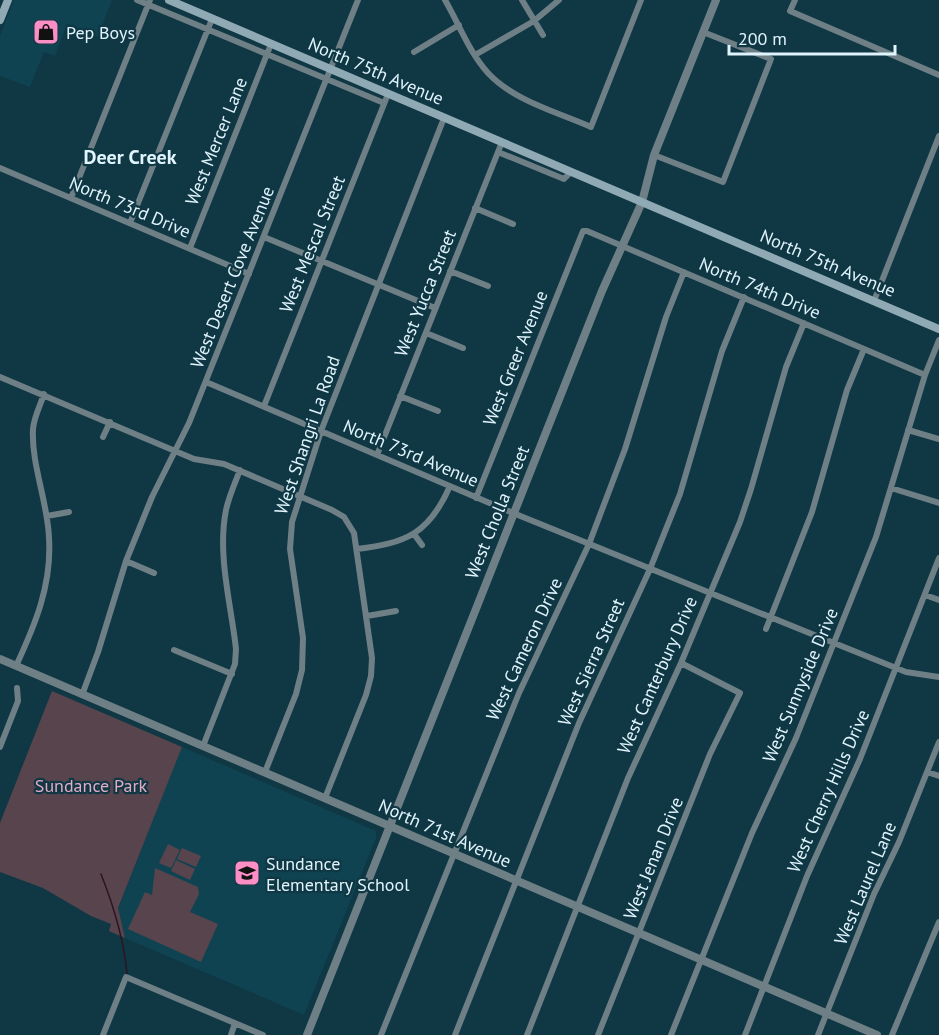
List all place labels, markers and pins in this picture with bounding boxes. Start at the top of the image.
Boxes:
shop icon: Pep Boys [31,17,61,47]
place label: Pep Boys [66,21,135,44]
place label: Sundance Elementary School [266,852,410,896]
school or university icon: Sundance Elementary School [232,858,262,888]

